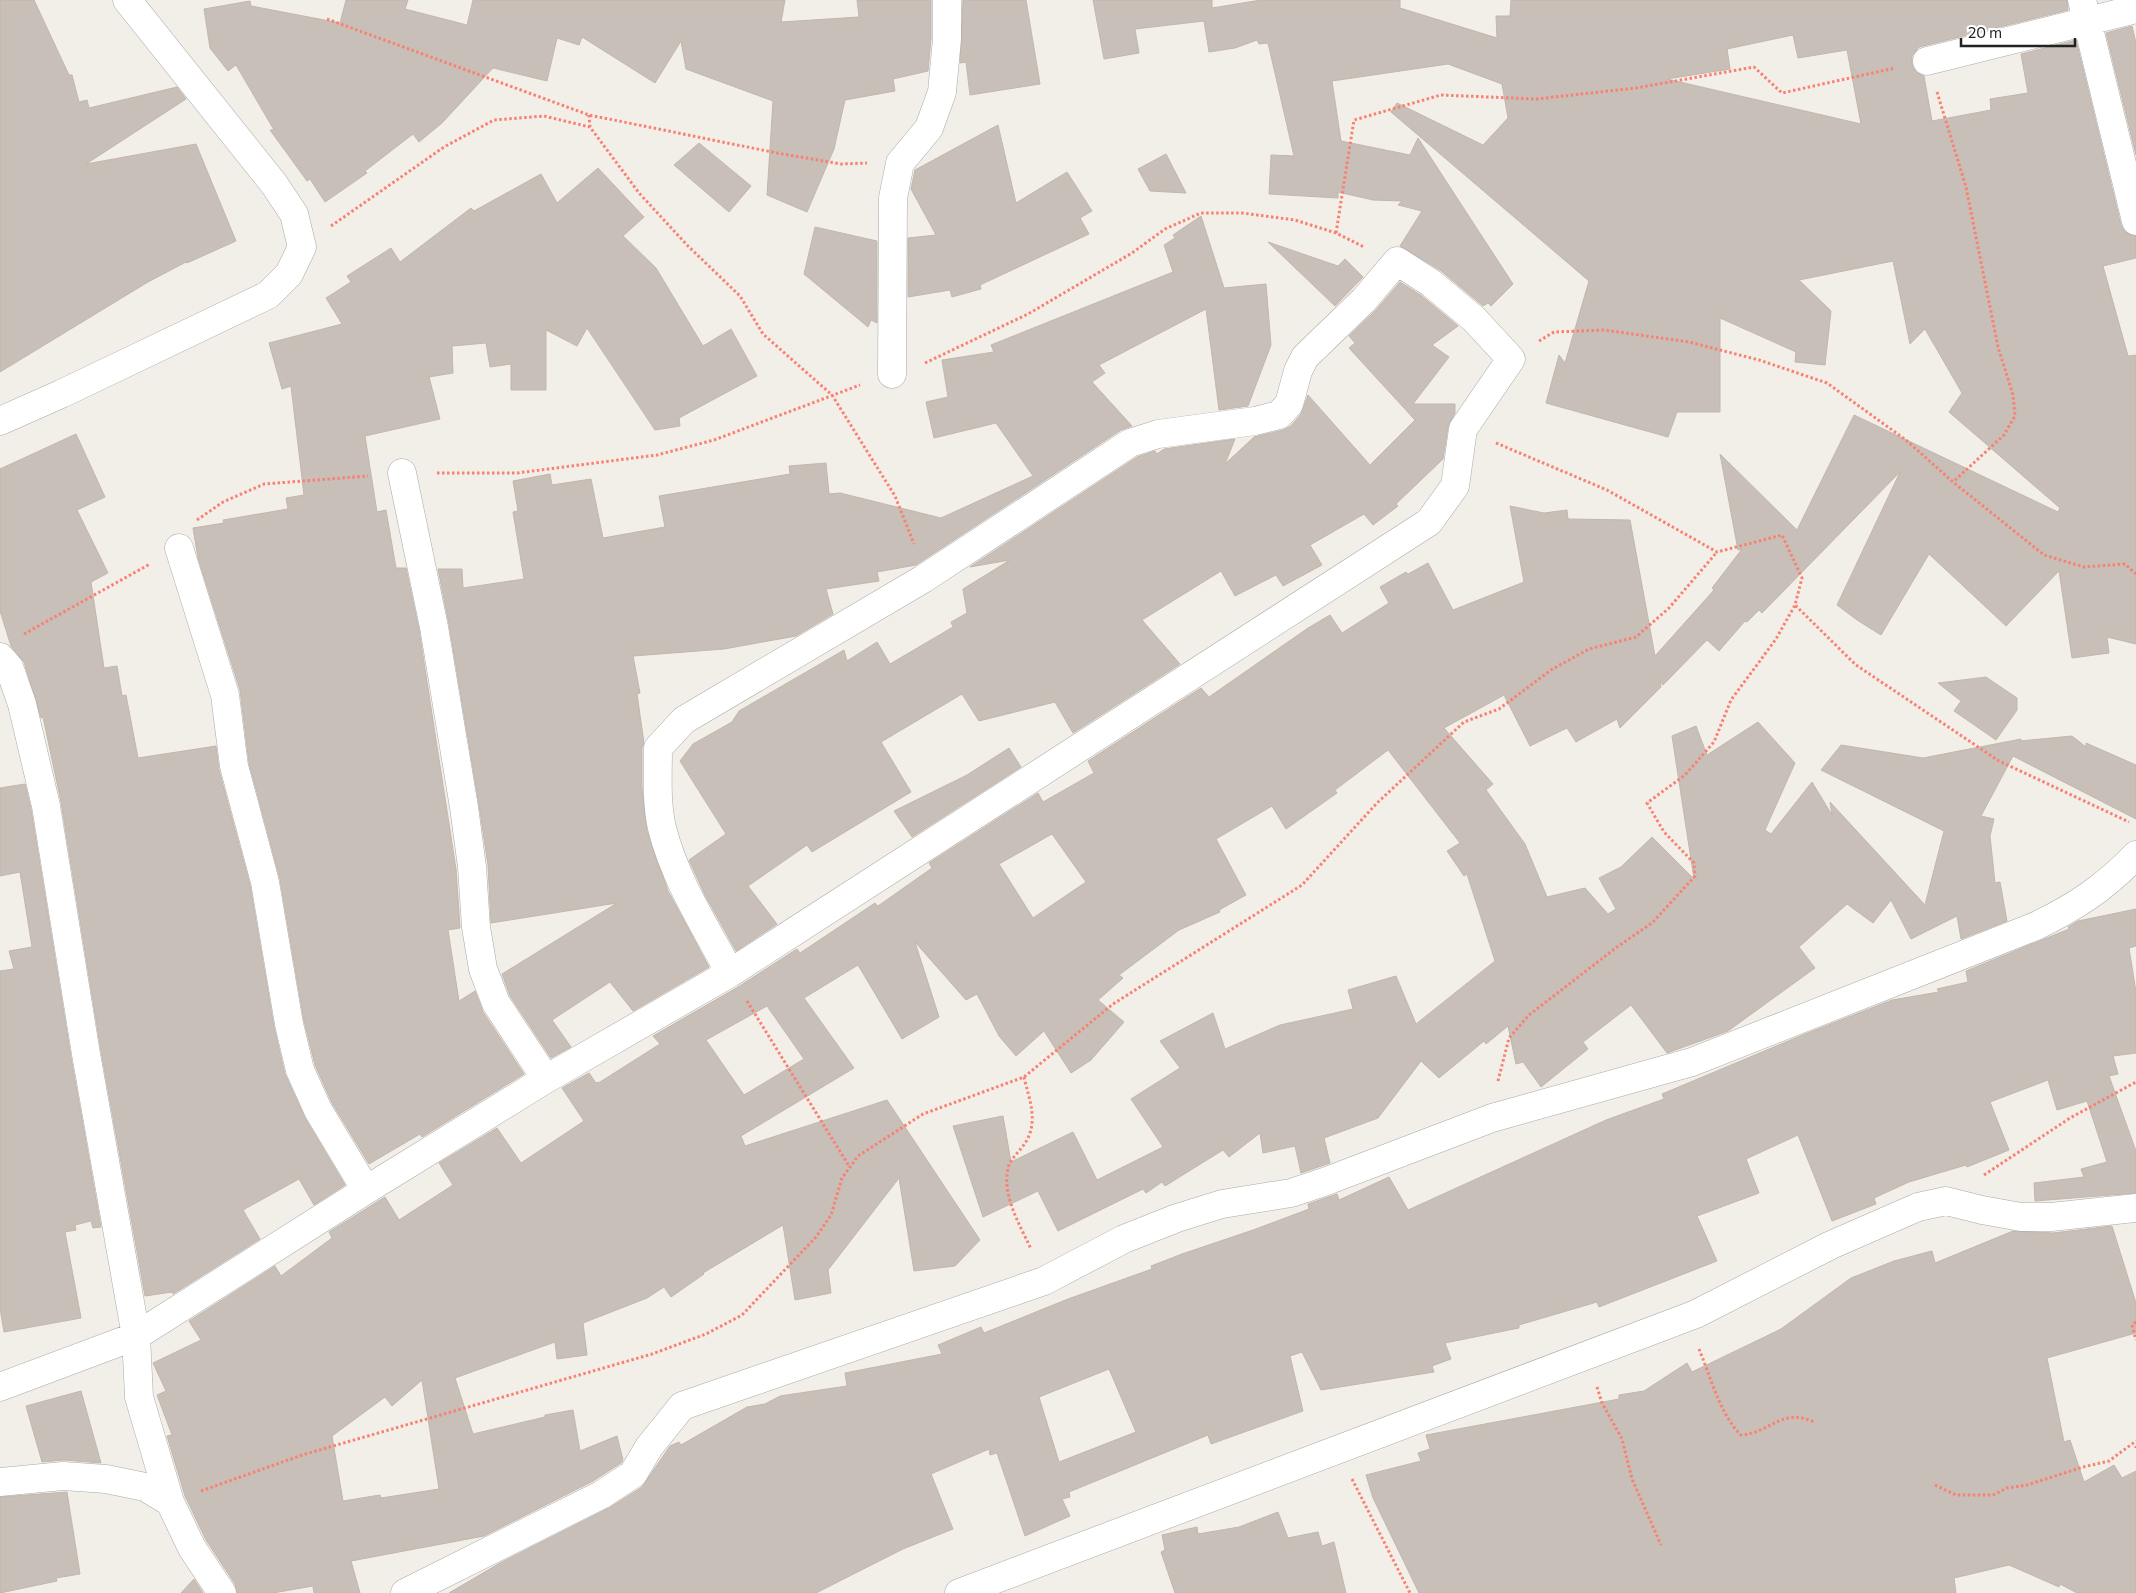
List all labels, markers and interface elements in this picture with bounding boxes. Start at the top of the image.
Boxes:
scale bar [1961,15,2075,47]
text: 20 m [1968,23,2002,41]

